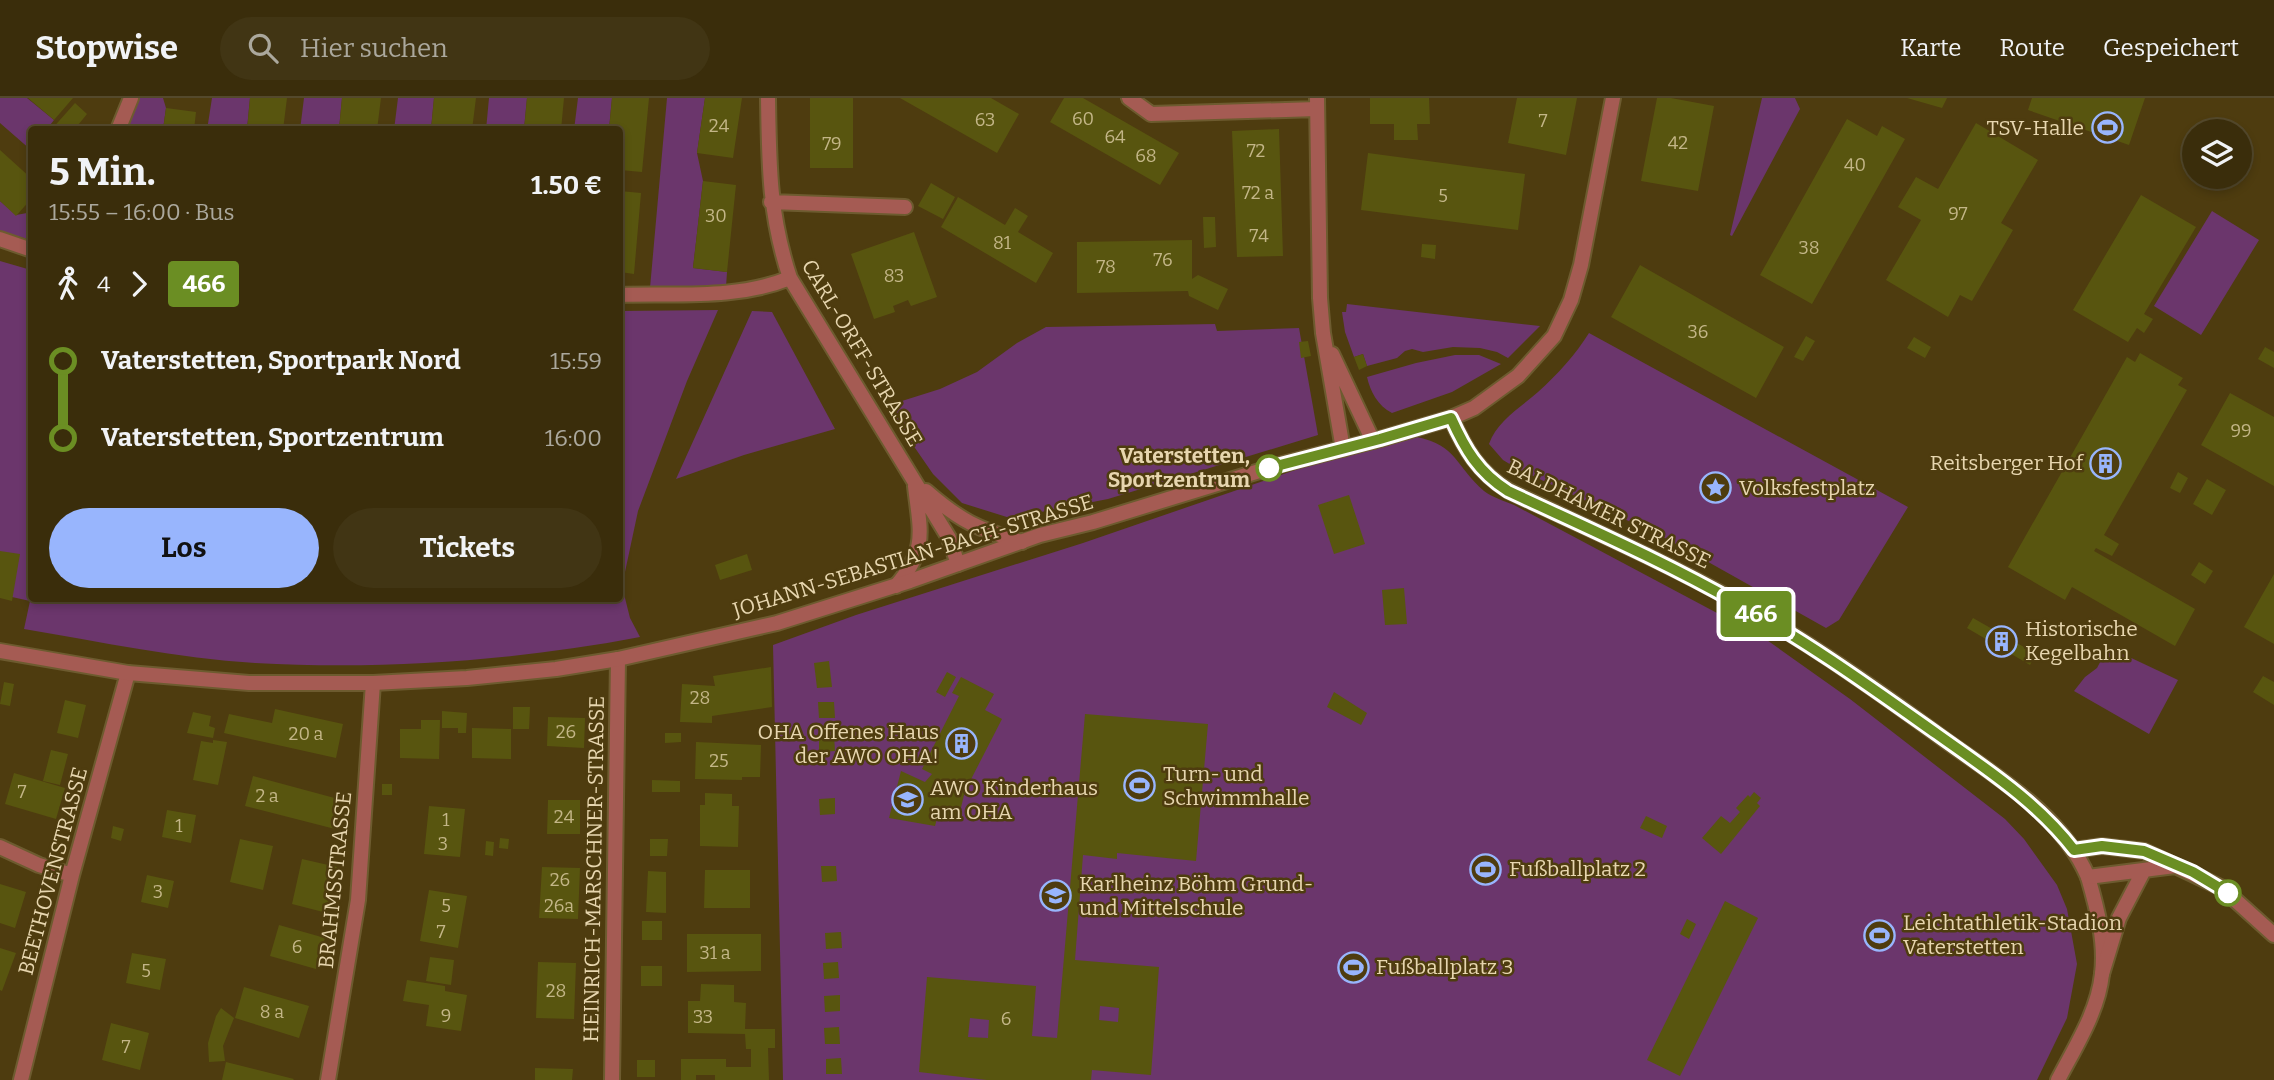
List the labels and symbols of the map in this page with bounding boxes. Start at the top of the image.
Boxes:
house number: 60 [1072,108,1094,130]
house number: 63 [975,109,995,131]
house number: 7 [1538,110,1548,132]
sports icon: TSV-Halle [2090,111,2124,145]
house number: 24 [709,115,730,137]
place label: TSV-Halle [1986,115,2084,141]
house number: 64 [1104,126,1126,148]
house number: 42 [1668,132,1688,154]
house number: 79 [822,133,842,155]
house number: 72 [1247,140,1265,162]
house number: 68 [1135,145,1157,167]
house number: 40 [1844,154,1866,176]
house number: 72 a [1242,182,1274,204]
house number: 5 [1438,185,1448,207]
house number: 97 [1948,203,1968,225]
house number: 30 [705,205,727,227]
house number: 74 [1249,225,1269,247]
house number: 81 [993,232,1012,254]
house number: 38 [1798,237,1820,259]
house number: 76 [1153,249,1173,271]
street label: CARL-ORFF-STRASSE [796,255,928,451]
house number: 78 [1096,256,1116,278]
house number: 83 [884,265,904,287]
house number: 36 [1688,321,1708,343]
house number: 99 [2230,420,2252,442]
place label: Vaterstetten, Sportzentrum [1108,443,1250,493]
building icon: Reitsberger Hof [2089,446,2123,480]
place label: Reitsberger Hof [1930,450,2085,476]
street label: BALDHAMER STRASSE [1503,453,1715,575]
marker: Vaterstetten, Sportzentrum [1256,455,1282,481]
place icon: Volksfestplatz [1699,471,1733,505]
place label: Volksfestplatz [1739,475,1875,501]
street label: JOHANN-SEBASTIAN-BACH-STRASSE [729,489,1096,624]
line badge: 466 [1716,591,1796,637]
place label: Historische Kegelbahn [2025,616,2138,666]
building icon: Historische Kegelbahn [1985,624,2019,658]
house number: 28 [690,687,710,709]
street label: HEINRICH-MARSCHNER-STRASSE [578,696,610,1042]
place label: OHA Offenes Haus der AWO OHA! [757,719,939,769]
house number: 26 [556,721,576,743]
house number: 20 a [289,723,324,745]
building icon: OHA Offenes Haus der AWO OHA! [945,727,979,761]
house number: 25 [709,750,729,772]
place label: Turn- und Schwimmhalle [1163,761,1309,811]
street label: BEETHOVENSTRASSE [13,764,93,978]
sports icon: Turn- und Schwimmhalle [1123,769,1157,803]
place label: AWO Kinderhaus am OHA [930,775,1098,825]
house number: 7 [17,781,27,803]
school or university icon: AWO Kinderhaus am OHA [890,783,924,817]
house number: 2 a [255,785,279,807]
street label: BRAHMSSTRASSE [313,790,357,970]
house number: 24 [554,806,575,828]
house number: 1 [442,809,450,831]
house number: 1 [175,815,183,837]
house number: 3 [438,833,448,855]
sports icon: Fußballplatz 2 [1469,852,1503,886]
place label: Fußballplatz 2 [1509,856,1646,882]
house number: 26 [550,869,570,891]
place label: Karlheinz Böhm Grund- und Mittelschule [1079,871,1313,921]
school or university icon: Karlheinz Böhm Grund- und Mittelschule [1039,879,1073,913]
unlabelled marker [2215,880,2241,906]
house number: 3 [153,881,163,903]
house number: 5 [441,895,451,917]
house number: 26a [544,895,574,917]
place label: Leichtathletik-Stadion Vaterstetten [1903,910,2122,960]
sports icon: Leichtathletik-Stadion Vaterstetten [1863,918,1897,952]
house number: 7 [436,921,446,943]
house number: 6 [292,936,302,958]
house number: 31 a [699,942,731,964]
sports icon: Fußballplatz 3 [1336,950,1370,984]
place label: Fußballplatz 3 [1376,954,1513,980]
house number: 5 [141,960,151,982]
house number: 28 [546,980,566,1002]
house number: 8 a [260,1001,284,1023]
house number: 9 [441,1005,451,1027]
house number: 33 [693,1006,713,1028]
house number: 6 [1001,1008,1011,1030]
house number: 7 [121,1036,131,1058]

